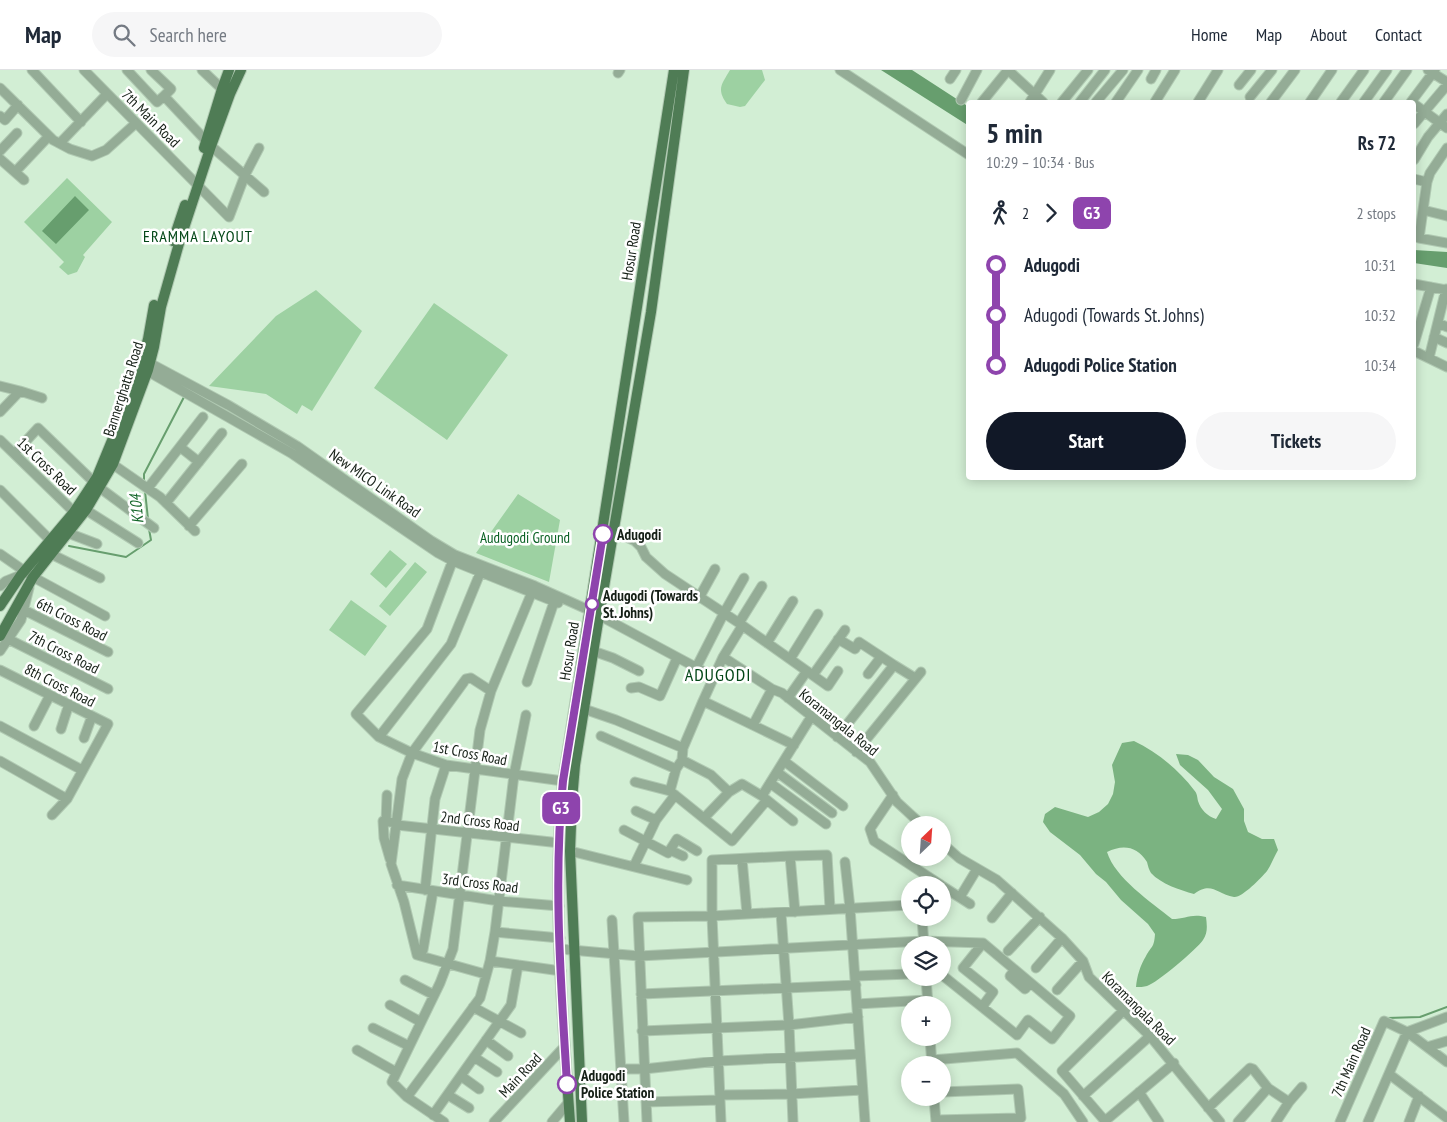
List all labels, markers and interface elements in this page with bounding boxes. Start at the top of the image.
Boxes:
search box [92,12,442,57]
text: Map [25,19,62,50]
icon: search [110,21,138,49]
text: Search here [150,23,227,47]
text: Home [1191,23,1228,46]
text: Map [1256,23,1282,46]
text: About [1310,23,1347,46]
text: Contact [1375,23,1422,46]
street label: 7th Main Road [118,85,184,151]
text: 5 min [986,114,1043,151]
text: Rs 72 [1358,131,1396,155]
text: 10:29 – 10:34 · Bus [986,152,1094,172]
icon: walk [986,199,1014,227]
icon: forward [1037,199,1065,227]
text: G3 [1083,201,1101,224]
text: 2 [1022,203,1029,223]
text: 2 stops [1356,203,1396,223]
street label: Hosur Road [617,220,645,282]
district label: ERAMMA LAYOUT [143,226,253,246]
text: Adugodi [1024,253,1080,277]
text: 10:31 [1364,255,1396,275]
text: Adugodi (Towards St. Johns) [1024,303,1204,327]
text: 10:32 [1364,305,1396,325]
street label: Bannerghatta Road [99,339,147,439]
text: Adugodi Police Station [1024,353,1177,377]
text: 10:34 [1364,355,1396,375]
button: Start [986,412,1186,470]
button: Tickets [1196,412,1396,470]
street label: 1st Cross Road [13,433,81,499]
street label: New MICO Link Road [326,444,424,522]
water label: K104 [124,492,147,525]
marker: Adugodi [593,524,613,544]
place label: Adugodi [616,525,661,544]
park label: Audugodi Ground [480,528,570,547]
place label: Adugodi (Towards St. Johns) [602,586,698,622]
street label: 6th Cross Road [33,593,111,645]
marker: Adugodi (Towards St. Johns) [585,597,599,611]
street label: Hosur Road [555,620,583,682]
street label: 7th Cross Road [26,626,102,678]
street label: 8th Cross Road [21,659,99,711]
district label: ADUGODI [685,663,751,686]
street label: Koramangala Road [796,684,882,760]
street label: 1st Cross Road [431,736,509,770]
line badge: G3 [538,792,584,824]
text: G3 [552,796,570,819]
street label: 2nd Cross Road [440,807,520,835]
north arrow [901,816,951,866]
map controls [901,816,951,1106]
street label: 3rd Cross Road [441,869,519,897]
button: locate [901,876,951,926]
button: layers [901,936,951,986]
street label: Koramangala Road [1098,967,1180,1049]
button: + [901,996,951,1046]
street label: 7th Main Road [1327,1024,1375,1100]
street label: Main Road [495,1049,545,1101]
button: − [901,1056,951,1106]
place label: Adugodi Police Station [580,1066,655,1102]
marker: Adugodi Police Station [557,1074,577,1094]

